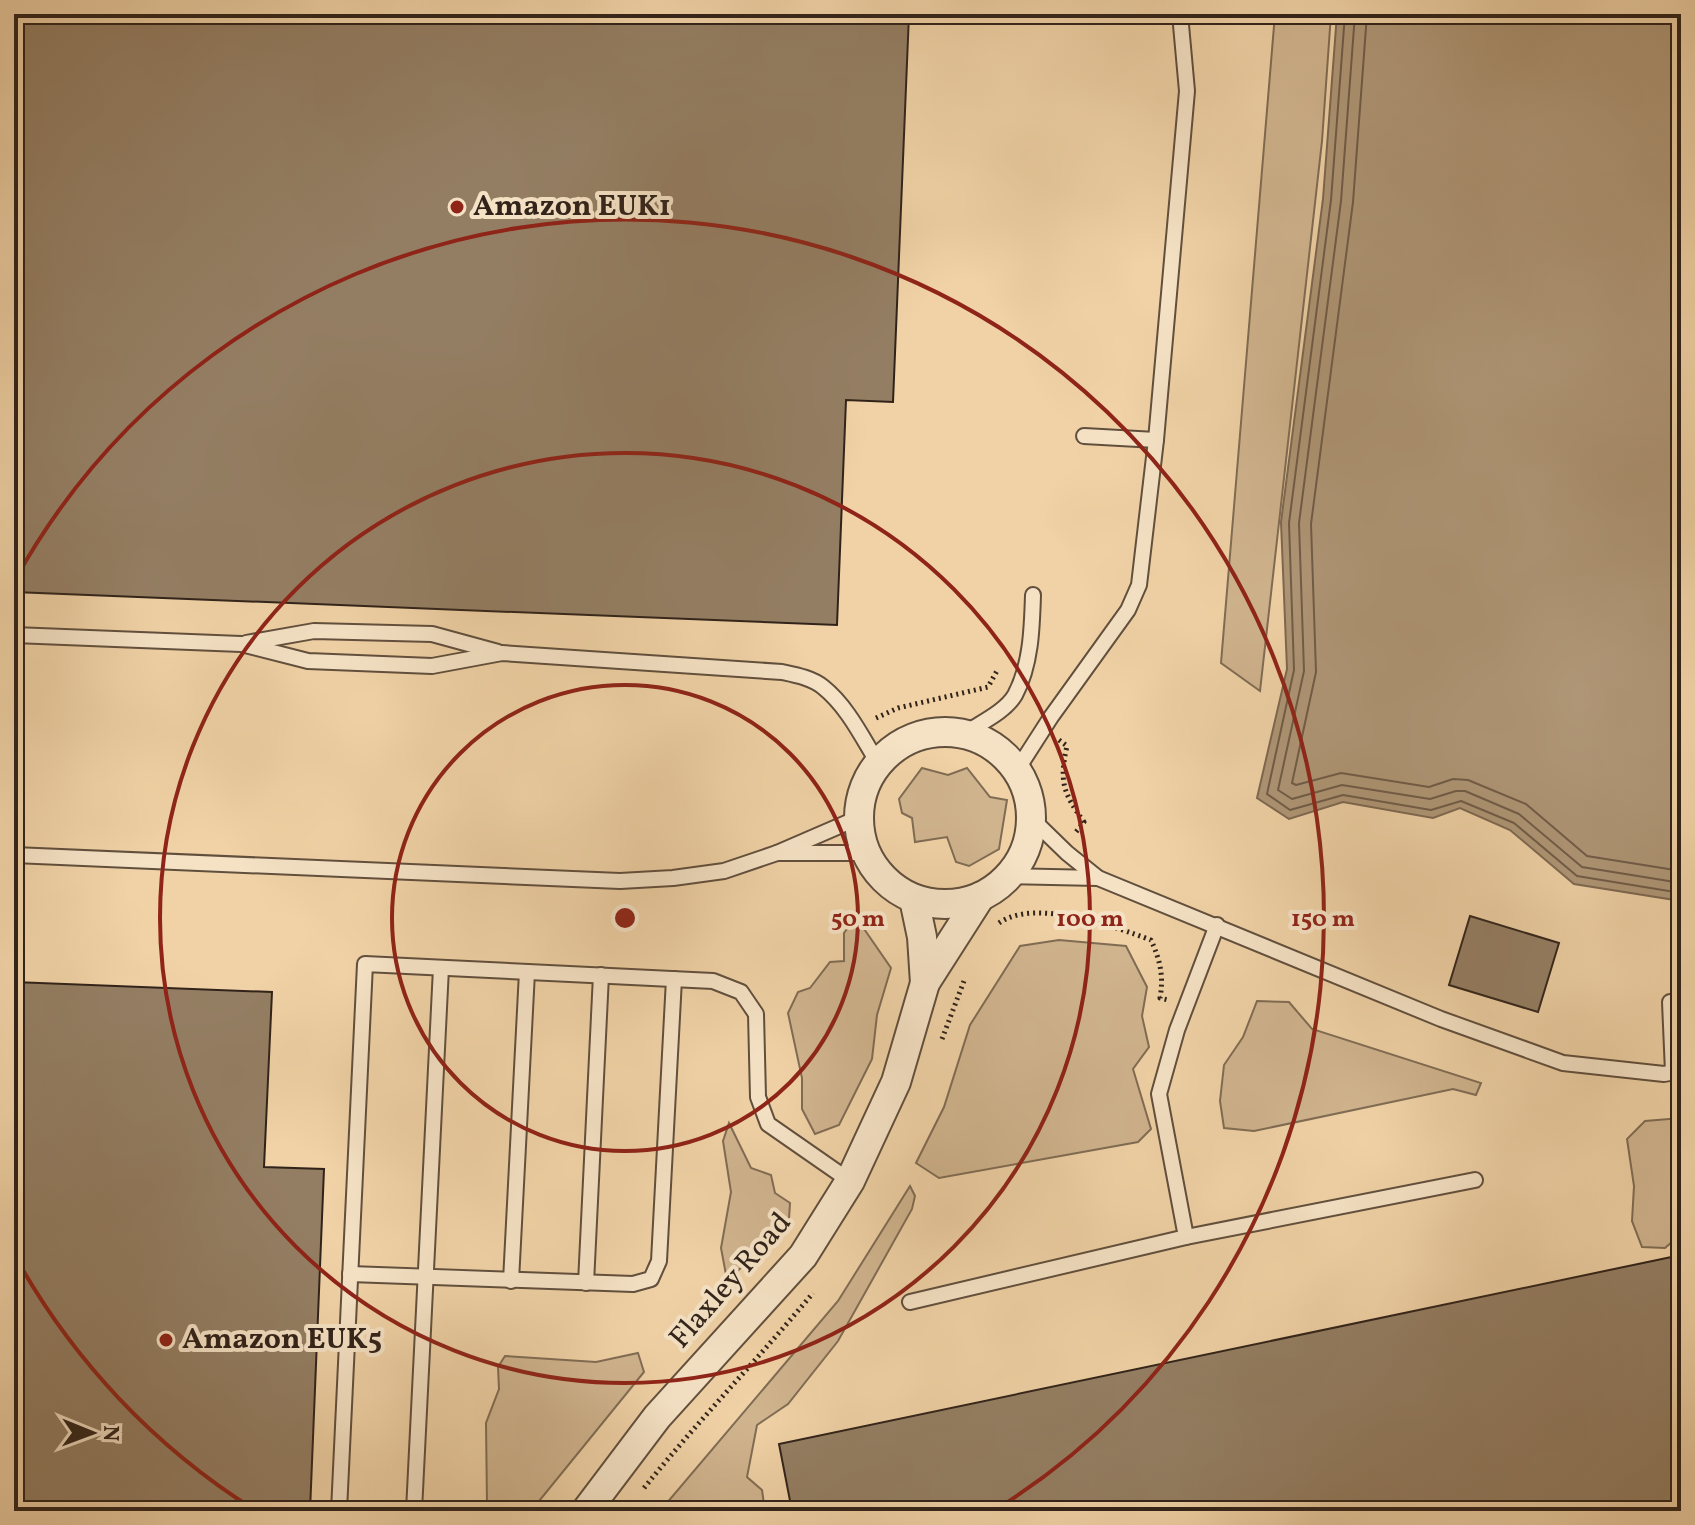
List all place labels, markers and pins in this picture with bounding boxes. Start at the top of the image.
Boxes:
place label: Amazon EUK1 [473,186,671,228]
marker: Amazon EUK1 [448,198,466,216]
centre of rings [611,904,639,932]
place label: Amazon EUK5 [182,1319,382,1361]
marker: Amazon EUK5 [157,1331,175,1349]

